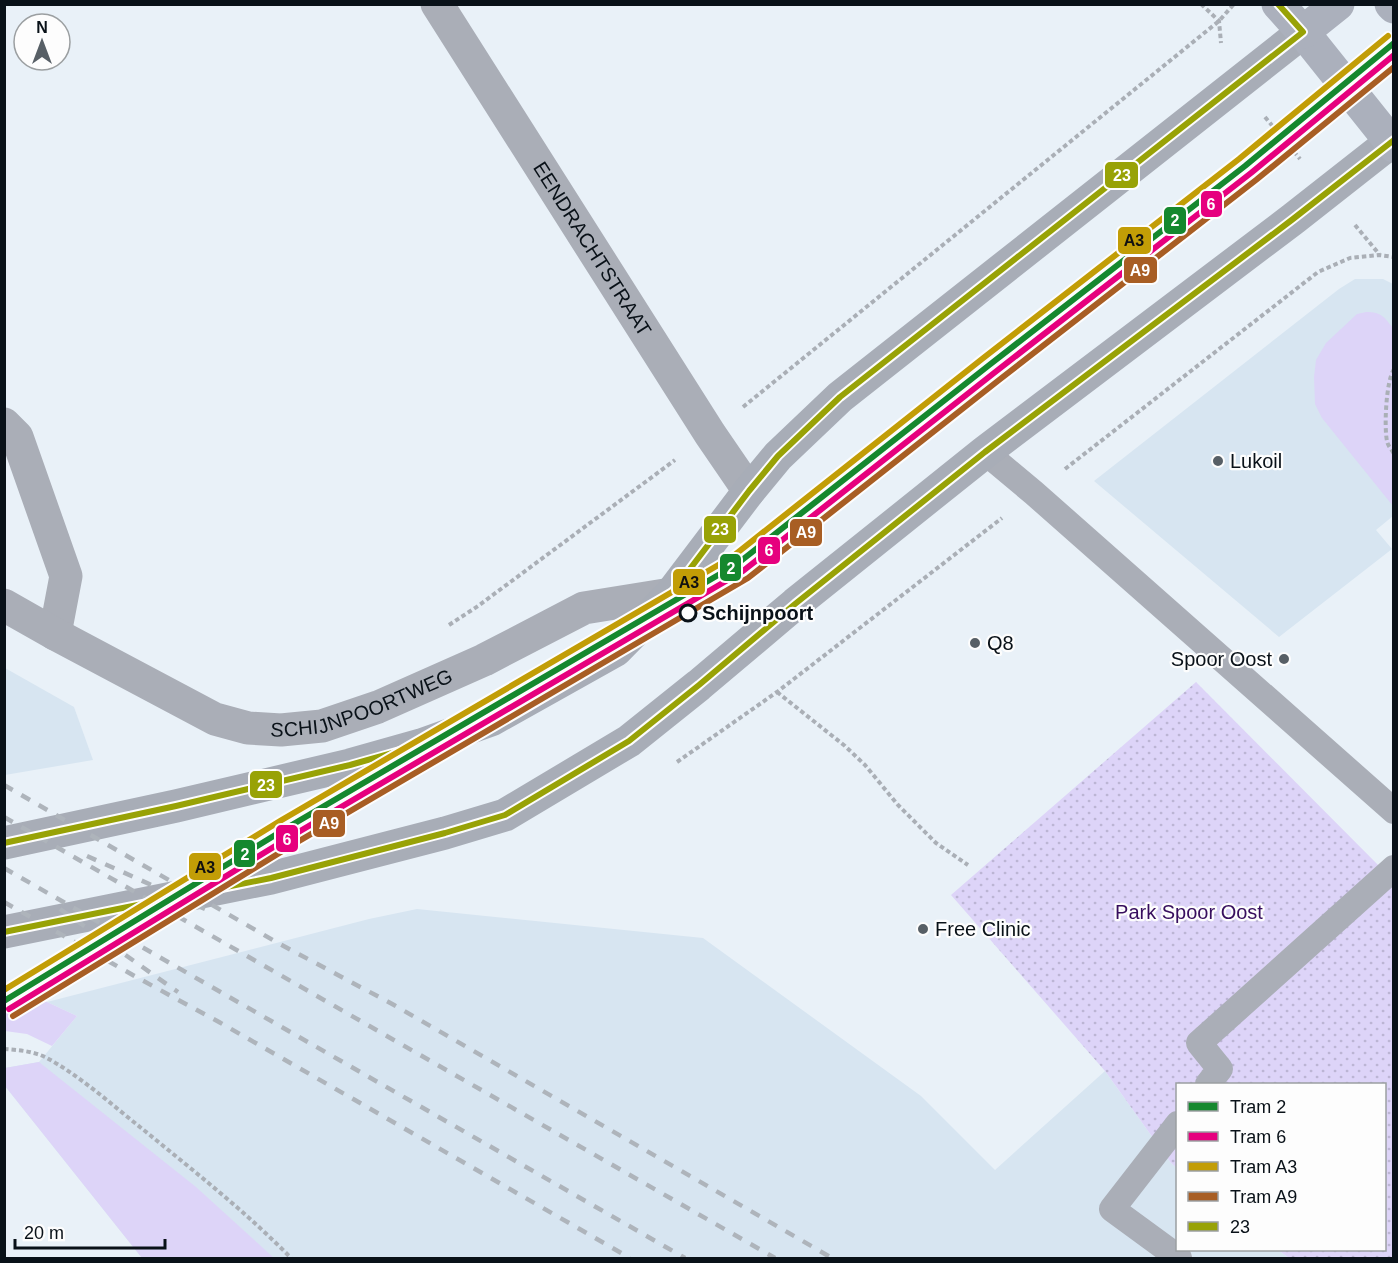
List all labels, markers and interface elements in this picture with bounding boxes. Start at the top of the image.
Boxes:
north arrow [12,12,72,72]
text: N [36,19,48,36]
street label: EENDRACHTSTRAAT [529,158,656,340]
line badge: 23 [1104,161,1139,189]
text: 23 [1113,167,1131,184]
line badge: 6 [1200,190,1223,218]
text: 6 [1207,196,1216,213]
line badge: 2 [1163,206,1187,235]
text: 2 [1171,212,1180,229]
line badge: A3 [1117,226,1152,255]
text: A3 [1124,232,1144,249]
line badge: A9 [1123,256,1158,284]
text: A9 [1130,262,1150,279]
place label: Lukoil [1230,450,1282,472]
marker: Lukoil [1211,454,1225,468]
line badge: 23 [703,515,737,544]
line badge: A9 [789,518,823,547]
text: 23 [711,521,729,538]
text: A9 [796,524,816,541]
line badge: 6 [757,536,781,565]
text: 6 [765,542,774,559]
line badge: 2 [719,553,742,582]
text: 2 [727,560,736,577]
line badge: A3 [672,568,706,596]
text: A3 [679,574,699,591]
place label: Schijnpoort [702,602,813,624]
marker: Schijnpoort [679,604,697,622]
place label: Q8 [987,632,1014,654]
marker: Q8 [968,636,982,650]
place label: Spoor Oost [1171,648,1272,670]
marker: Spoor Oost [1277,652,1291,666]
street label: SCHIJNPOORTWEG [270,665,456,741]
line badge: 23 [249,770,283,799]
text: 23 [257,777,275,794]
line badge: A9 [312,809,346,838]
text: A9 [319,815,339,832]
line badge: 6 [275,824,299,853]
text: 6 [283,831,292,848]
line badge: 2 [233,839,256,868]
text: 2 [241,846,250,863]
line badge: A3 [188,852,222,881]
text: A3 [195,859,215,876]
park label: Park Spoor Oost [1115,901,1263,923]
place label: Free Clinic [935,918,1031,940]
marker: Free Clinic [916,922,930,936]
legend [1176,1083,1386,1251]
text: Tram 2 [1230,1097,1286,1117]
text: Tram 6 [1230,1127,1286,1147]
text: Tram A3 [1230,1157,1297,1177]
text: Tram A9 [1230,1187,1297,1207]
scale bar [15,1212,165,1250]
text: 23 [1230,1217,1250,1237]
text: 20 m [24,1223,64,1243]

